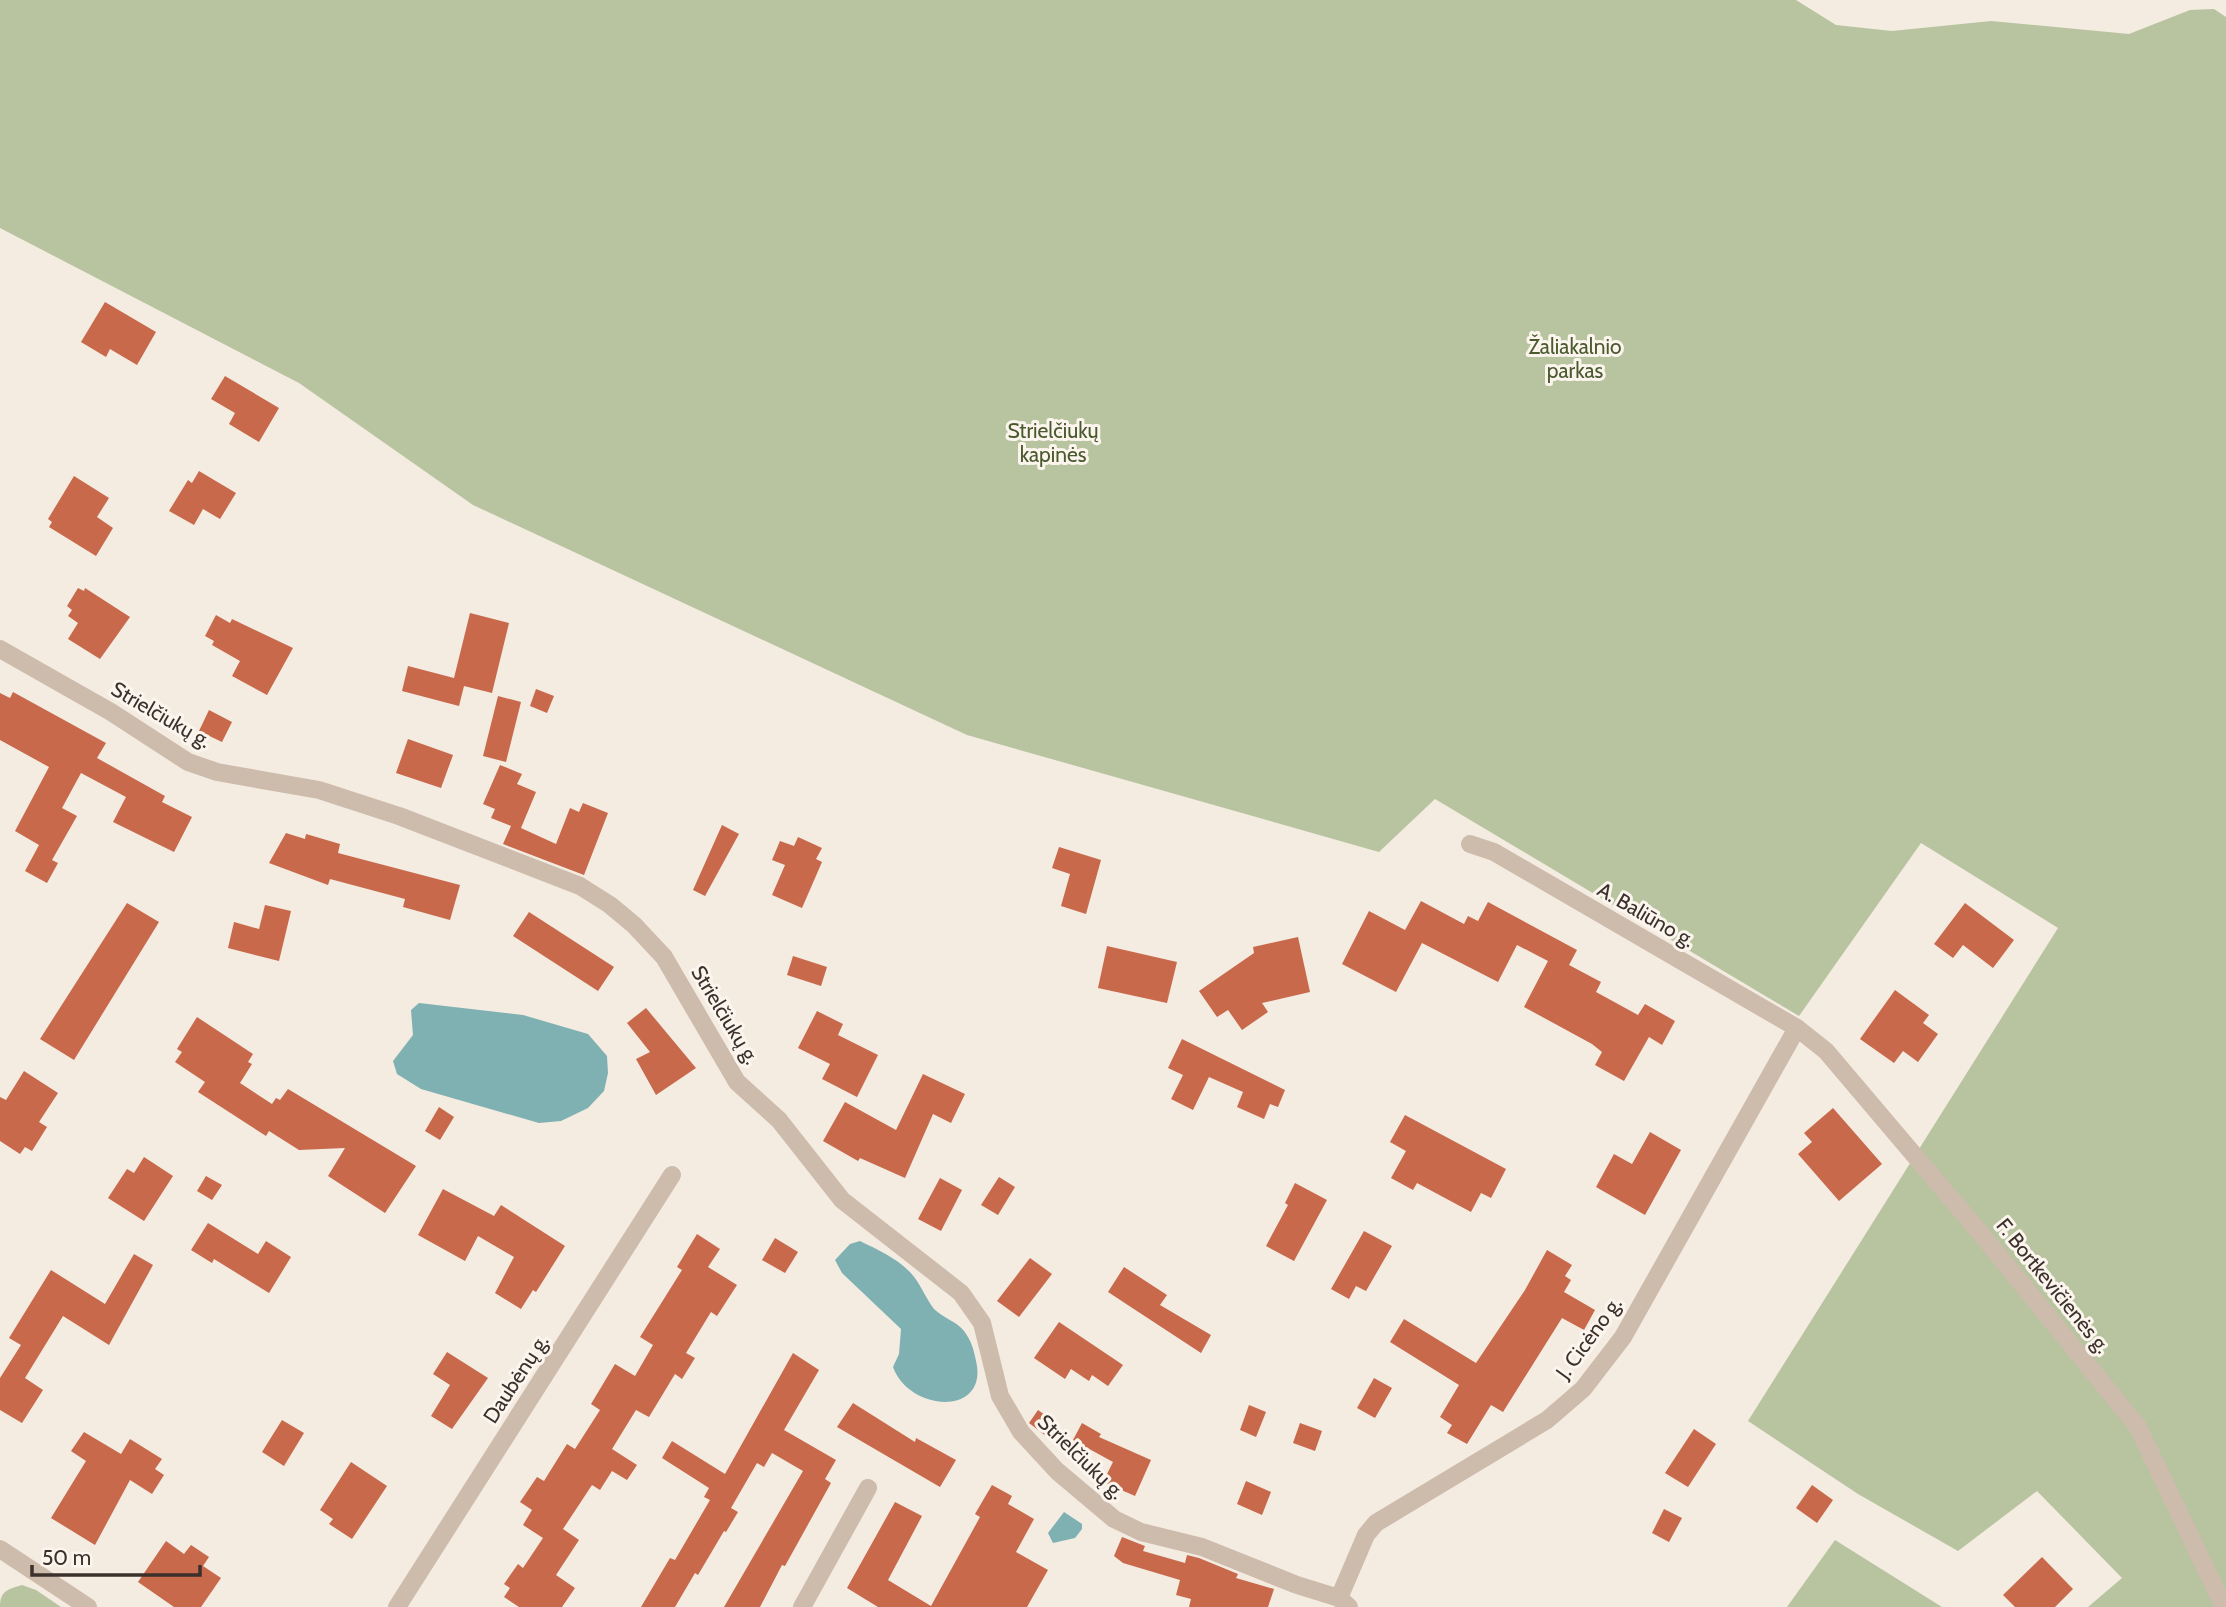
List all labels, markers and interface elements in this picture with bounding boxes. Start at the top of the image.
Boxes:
park label: Žaliakalnio parkas [1529,333,1621,383]
park label: Strielčiukų kapinės [1007,418,1099,467]
street label: Strielčiukų g. [107,676,215,753]
street label: A. Baliūno g. [1593,877,1699,952]
street label: Strielčiukų g. [686,961,765,1069]
street label: F. Bortkevičienės g. [1991,1213,2115,1358]
street label: J. Cicėno g. [1550,1292,1627,1385]
street label: Daubėnų g. [478,1330,554,1428]
street label: Strielčiukų g. [1033,1409,1130,1504]
scale bar [32,1534,200,1578]
text: 50 m [42,1545,91,1570]

